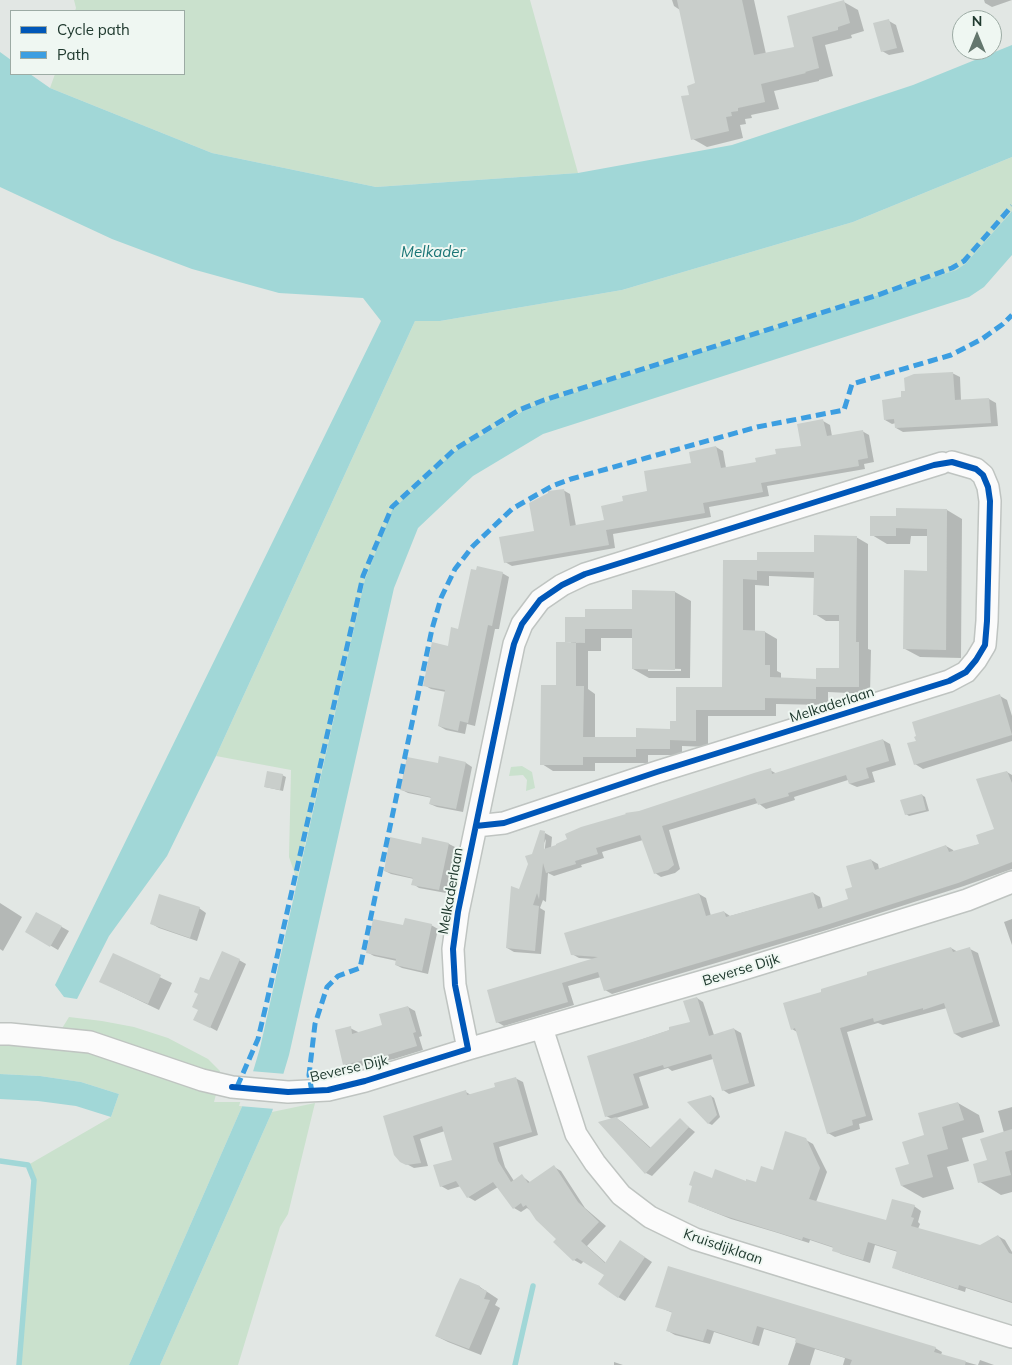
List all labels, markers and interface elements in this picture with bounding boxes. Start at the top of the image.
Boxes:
legend [10,10,185,75]
north arrow [952,10,1002,60]
text: N [972,12,982,30]
text: Cycle path [57,20,130,39]
text: Path [57,45,89,64]
water label: Melkader [401,243,465,261]
street label: Melkaderlaan [788,683,876,727]
street label: Melkaderlaan [435,846,467,936]
street label: Beverse Dijk [701,950,781,990]
street label: Beverse Dijk [308,1052,390,1086]
street label: Kruisdijklaan [681,1226,765,1268]

